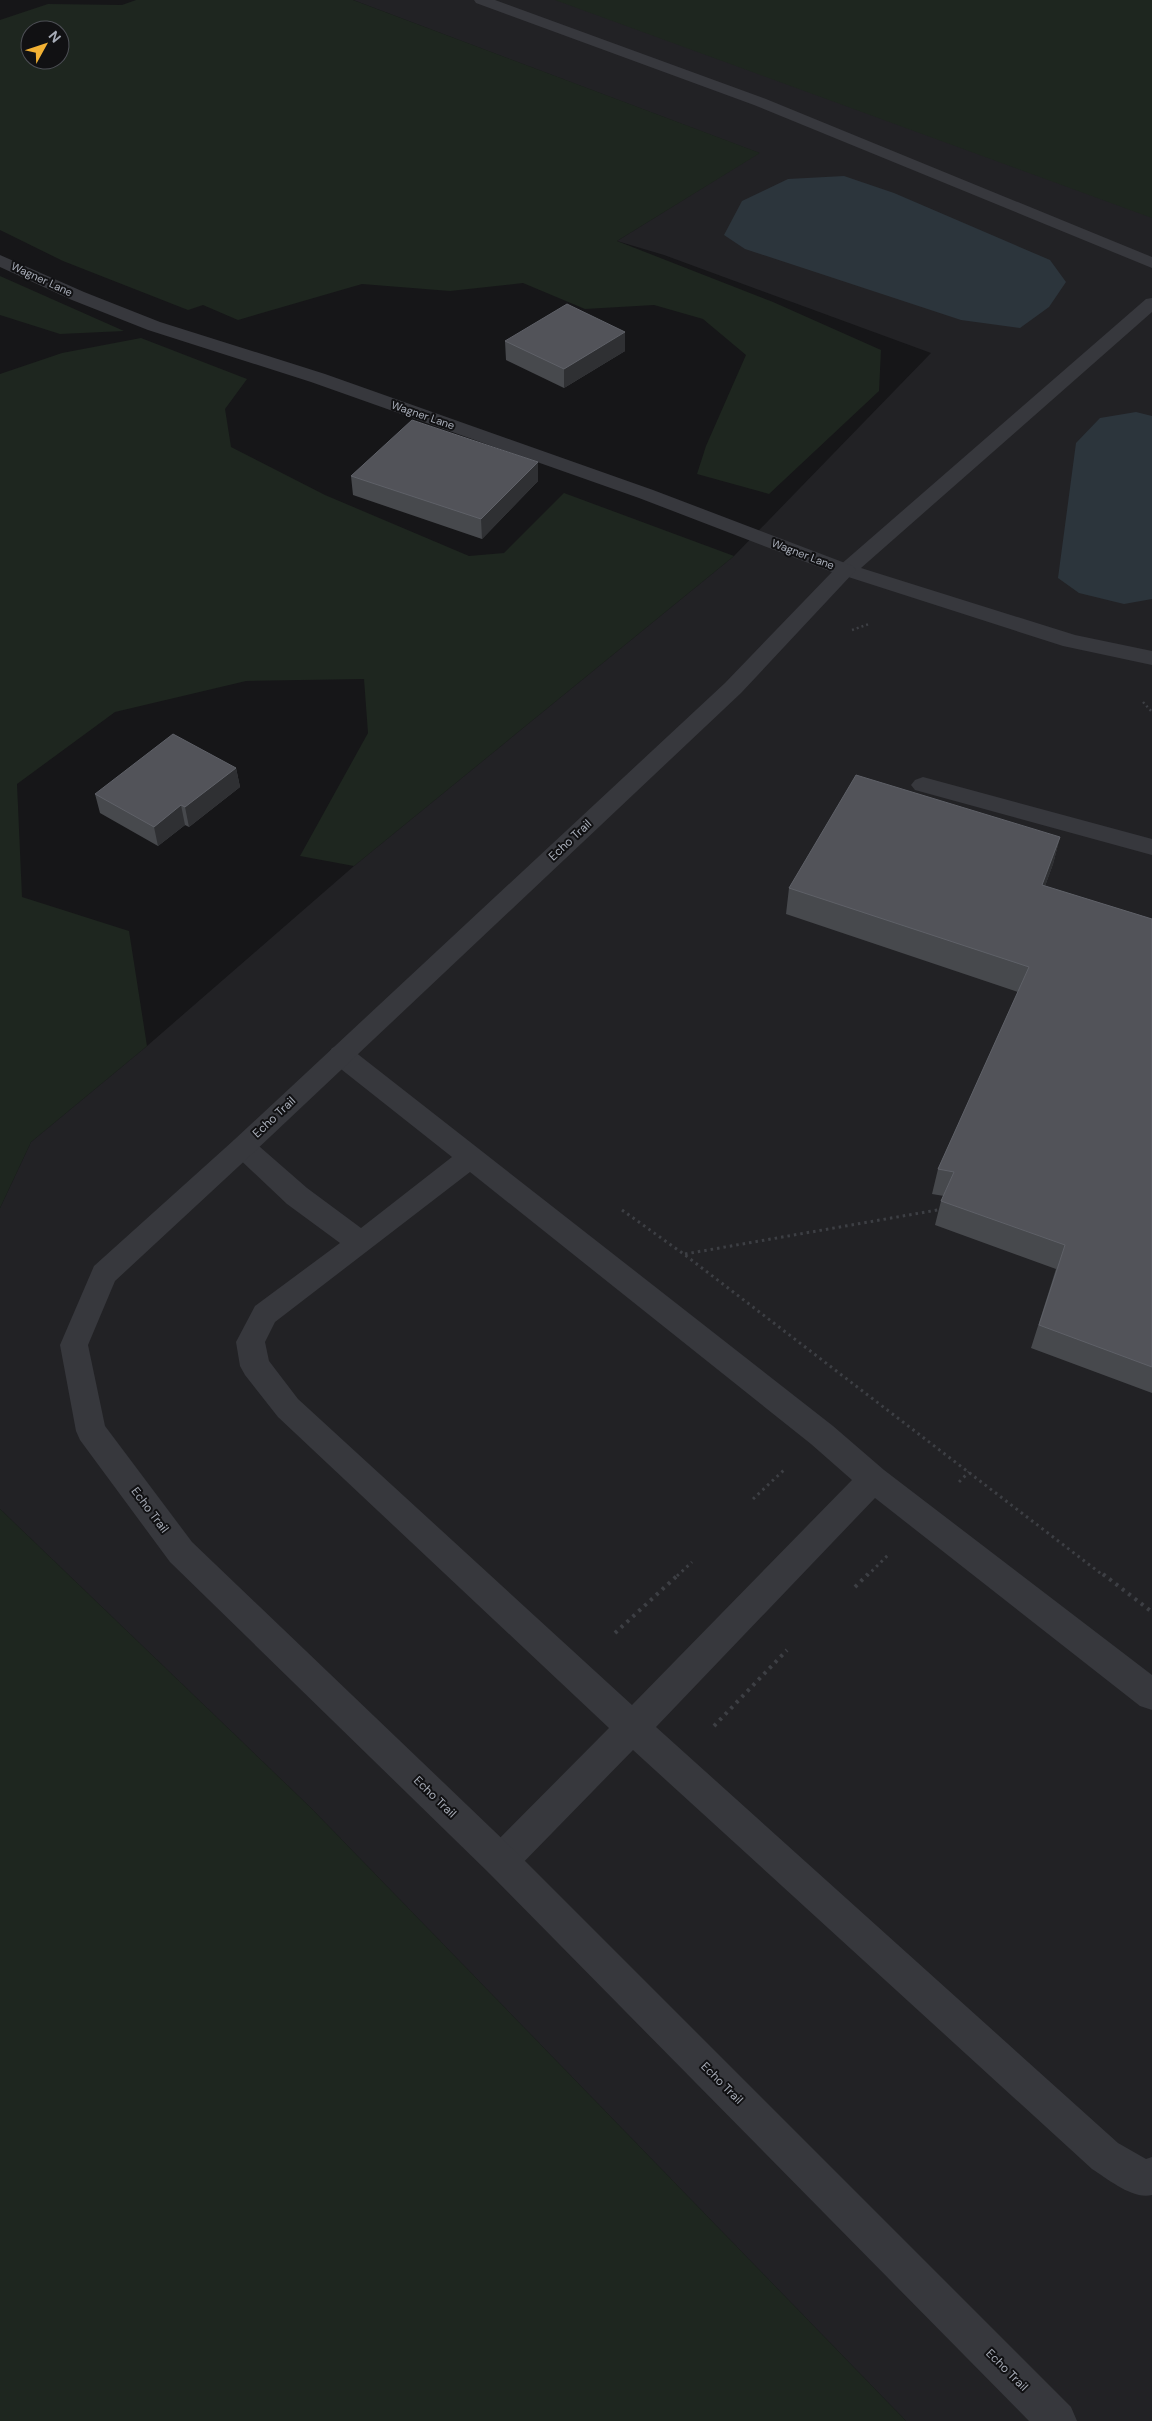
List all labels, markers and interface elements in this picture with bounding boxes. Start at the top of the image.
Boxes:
north arrow [20,20,70,70]
text: N [45,27,65,46]
street label: Wagner Lane [9,259,75,299]
street label: Wagner Lane [389,398,457,432]
street label: Wagner Lane [770,536,836,572]
street label: Echo Trail [545,816,595,864]
street label: Echo Trail [249,1093,299,1141]
street label: Echo Trail [128,1484,172,1536]
street label: Echo Trail [410,1773,460,1821]
street label: Echo Trail [697,2058,747,2108]
street label: Echo Trail [982,2345,1032,2395]

